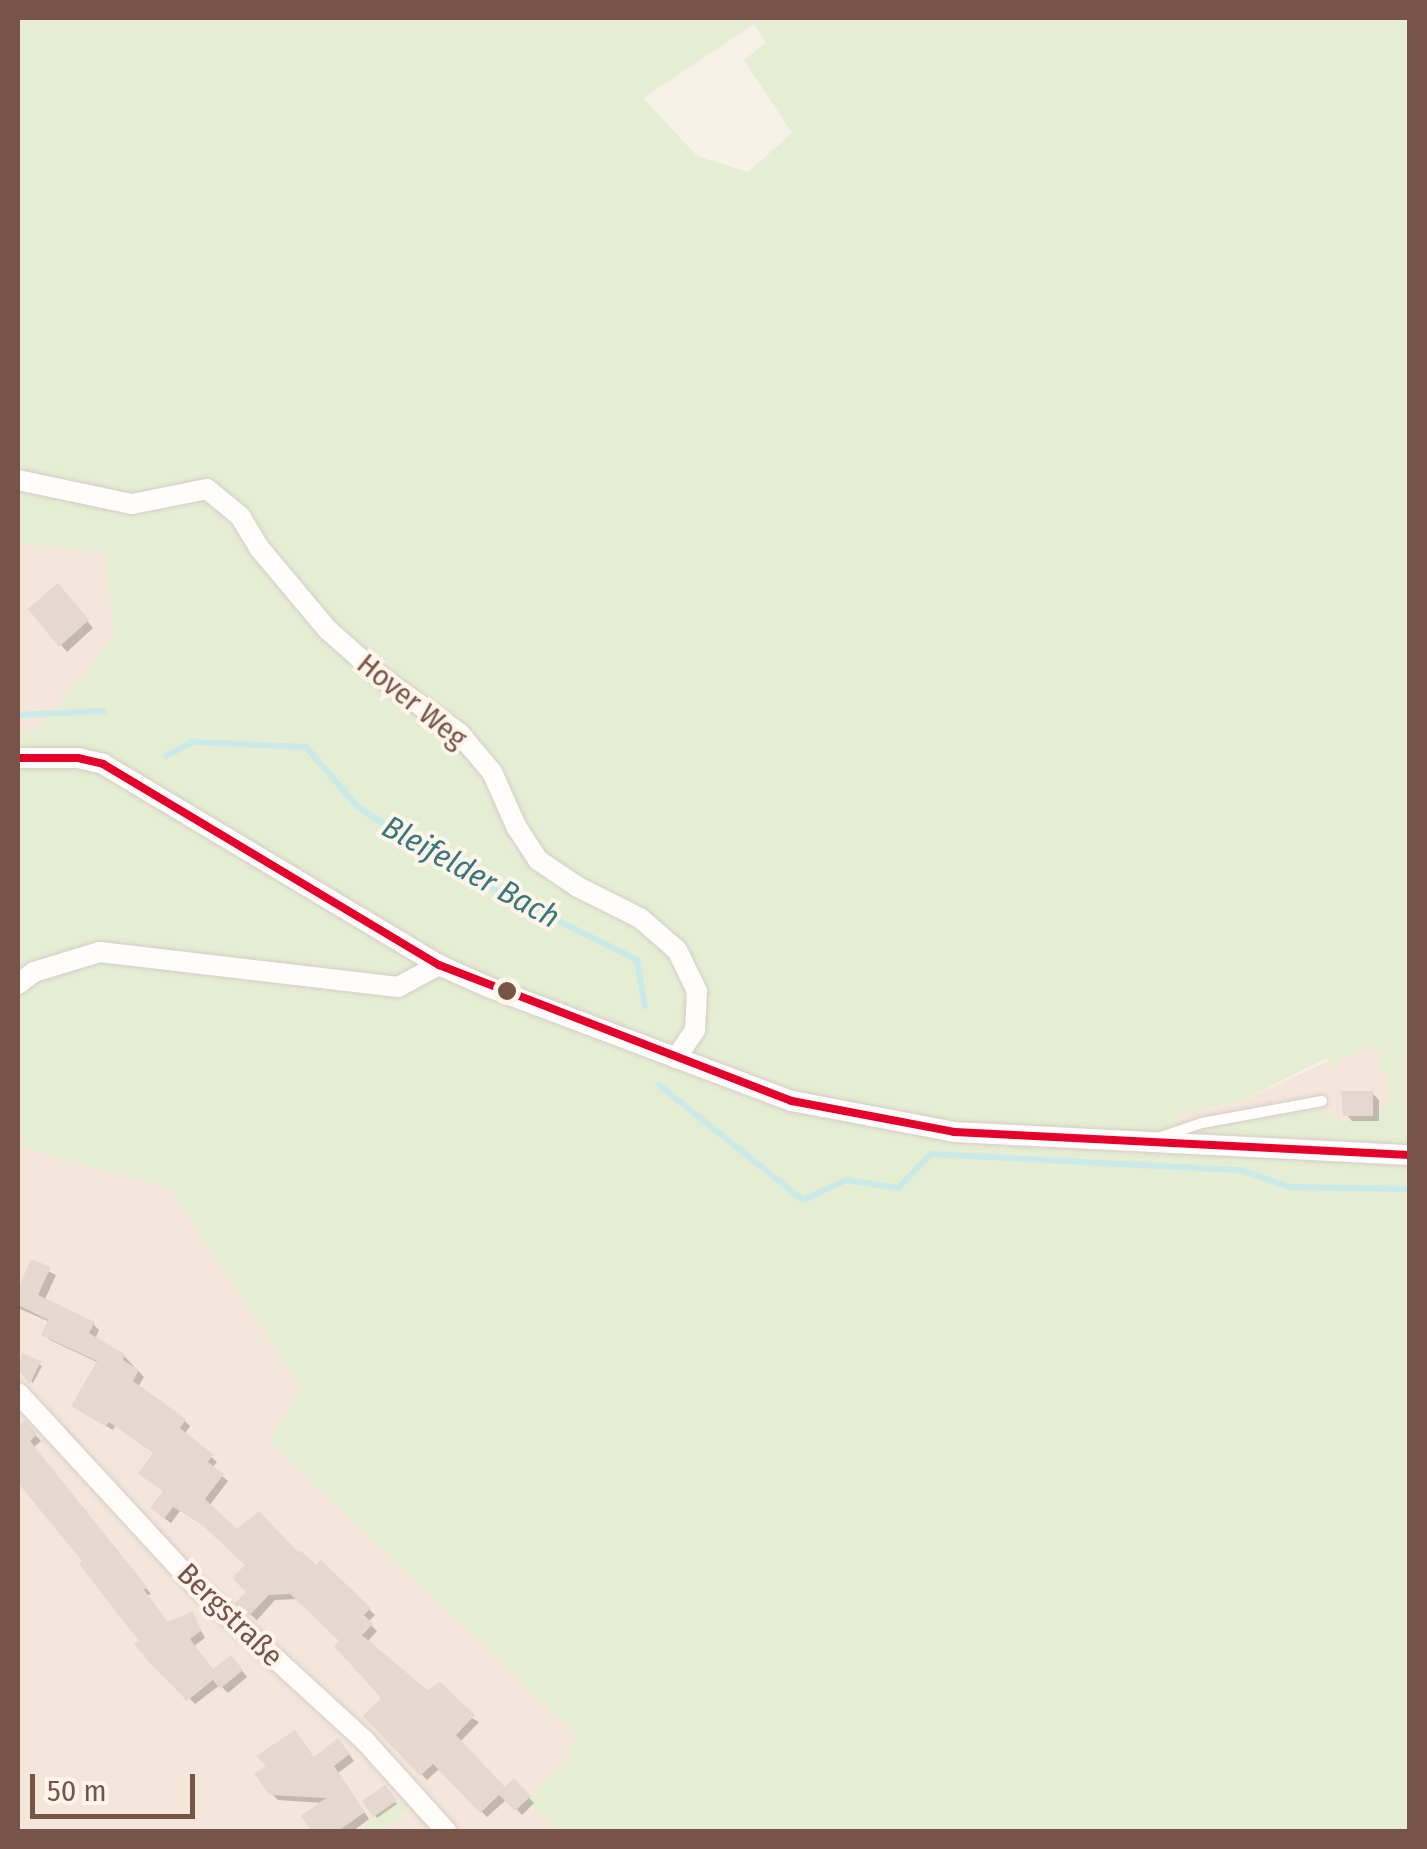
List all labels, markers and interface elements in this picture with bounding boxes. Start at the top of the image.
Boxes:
street label: Hover Weg [350,646,474,756]
water label: Bleifelder Bach [376,808,566,936]
unlabelled marker [497,981,517,1001]
street label: Bergstraße [170,1556,290,1674]
scale bar [35,1754,200,1816]
text: 50 m [47,1773,107,1809]

